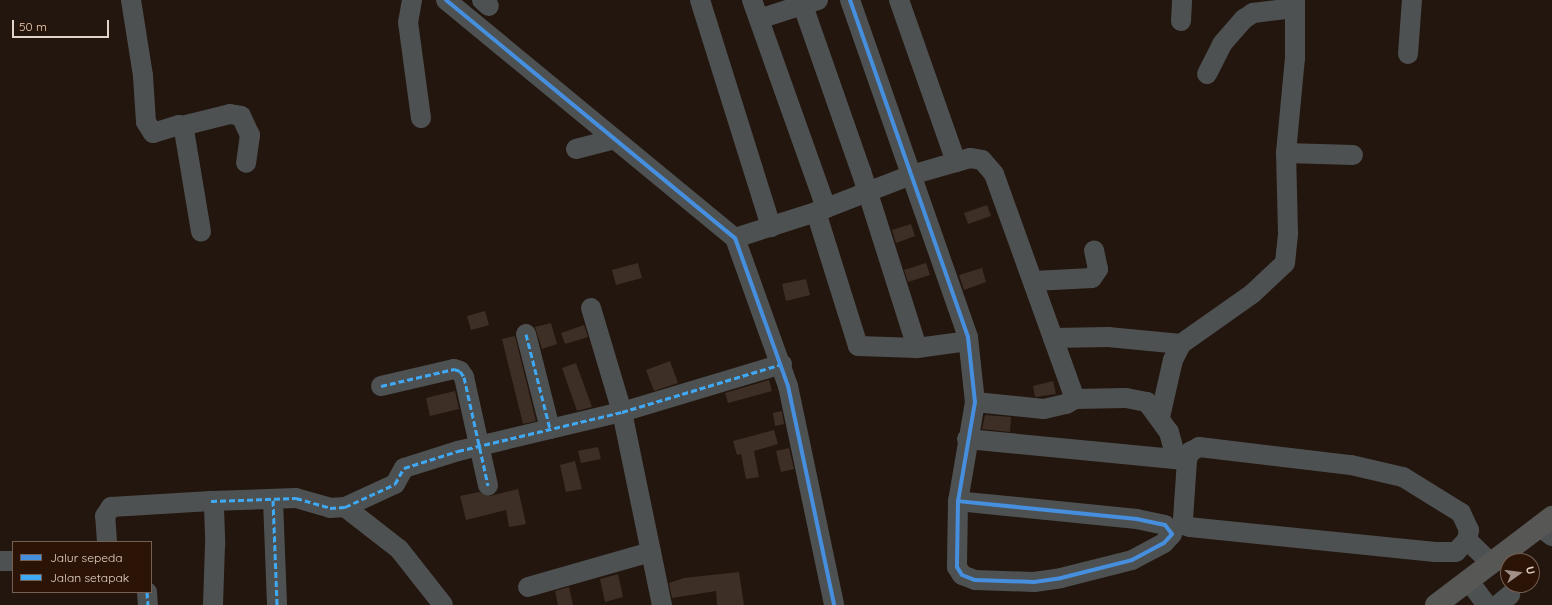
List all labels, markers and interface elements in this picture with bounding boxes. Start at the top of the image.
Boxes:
scale bar [14,12,111,38]
text: 50 m [19,19,47,34]
legend [12,541,152,593]
text: Jalur sepeda [50,550,123,565]
north arrow [1500,553,1540,593]
text: U [1523,565,1538,576]
text: Jalan setapak [50,570,129,585]

